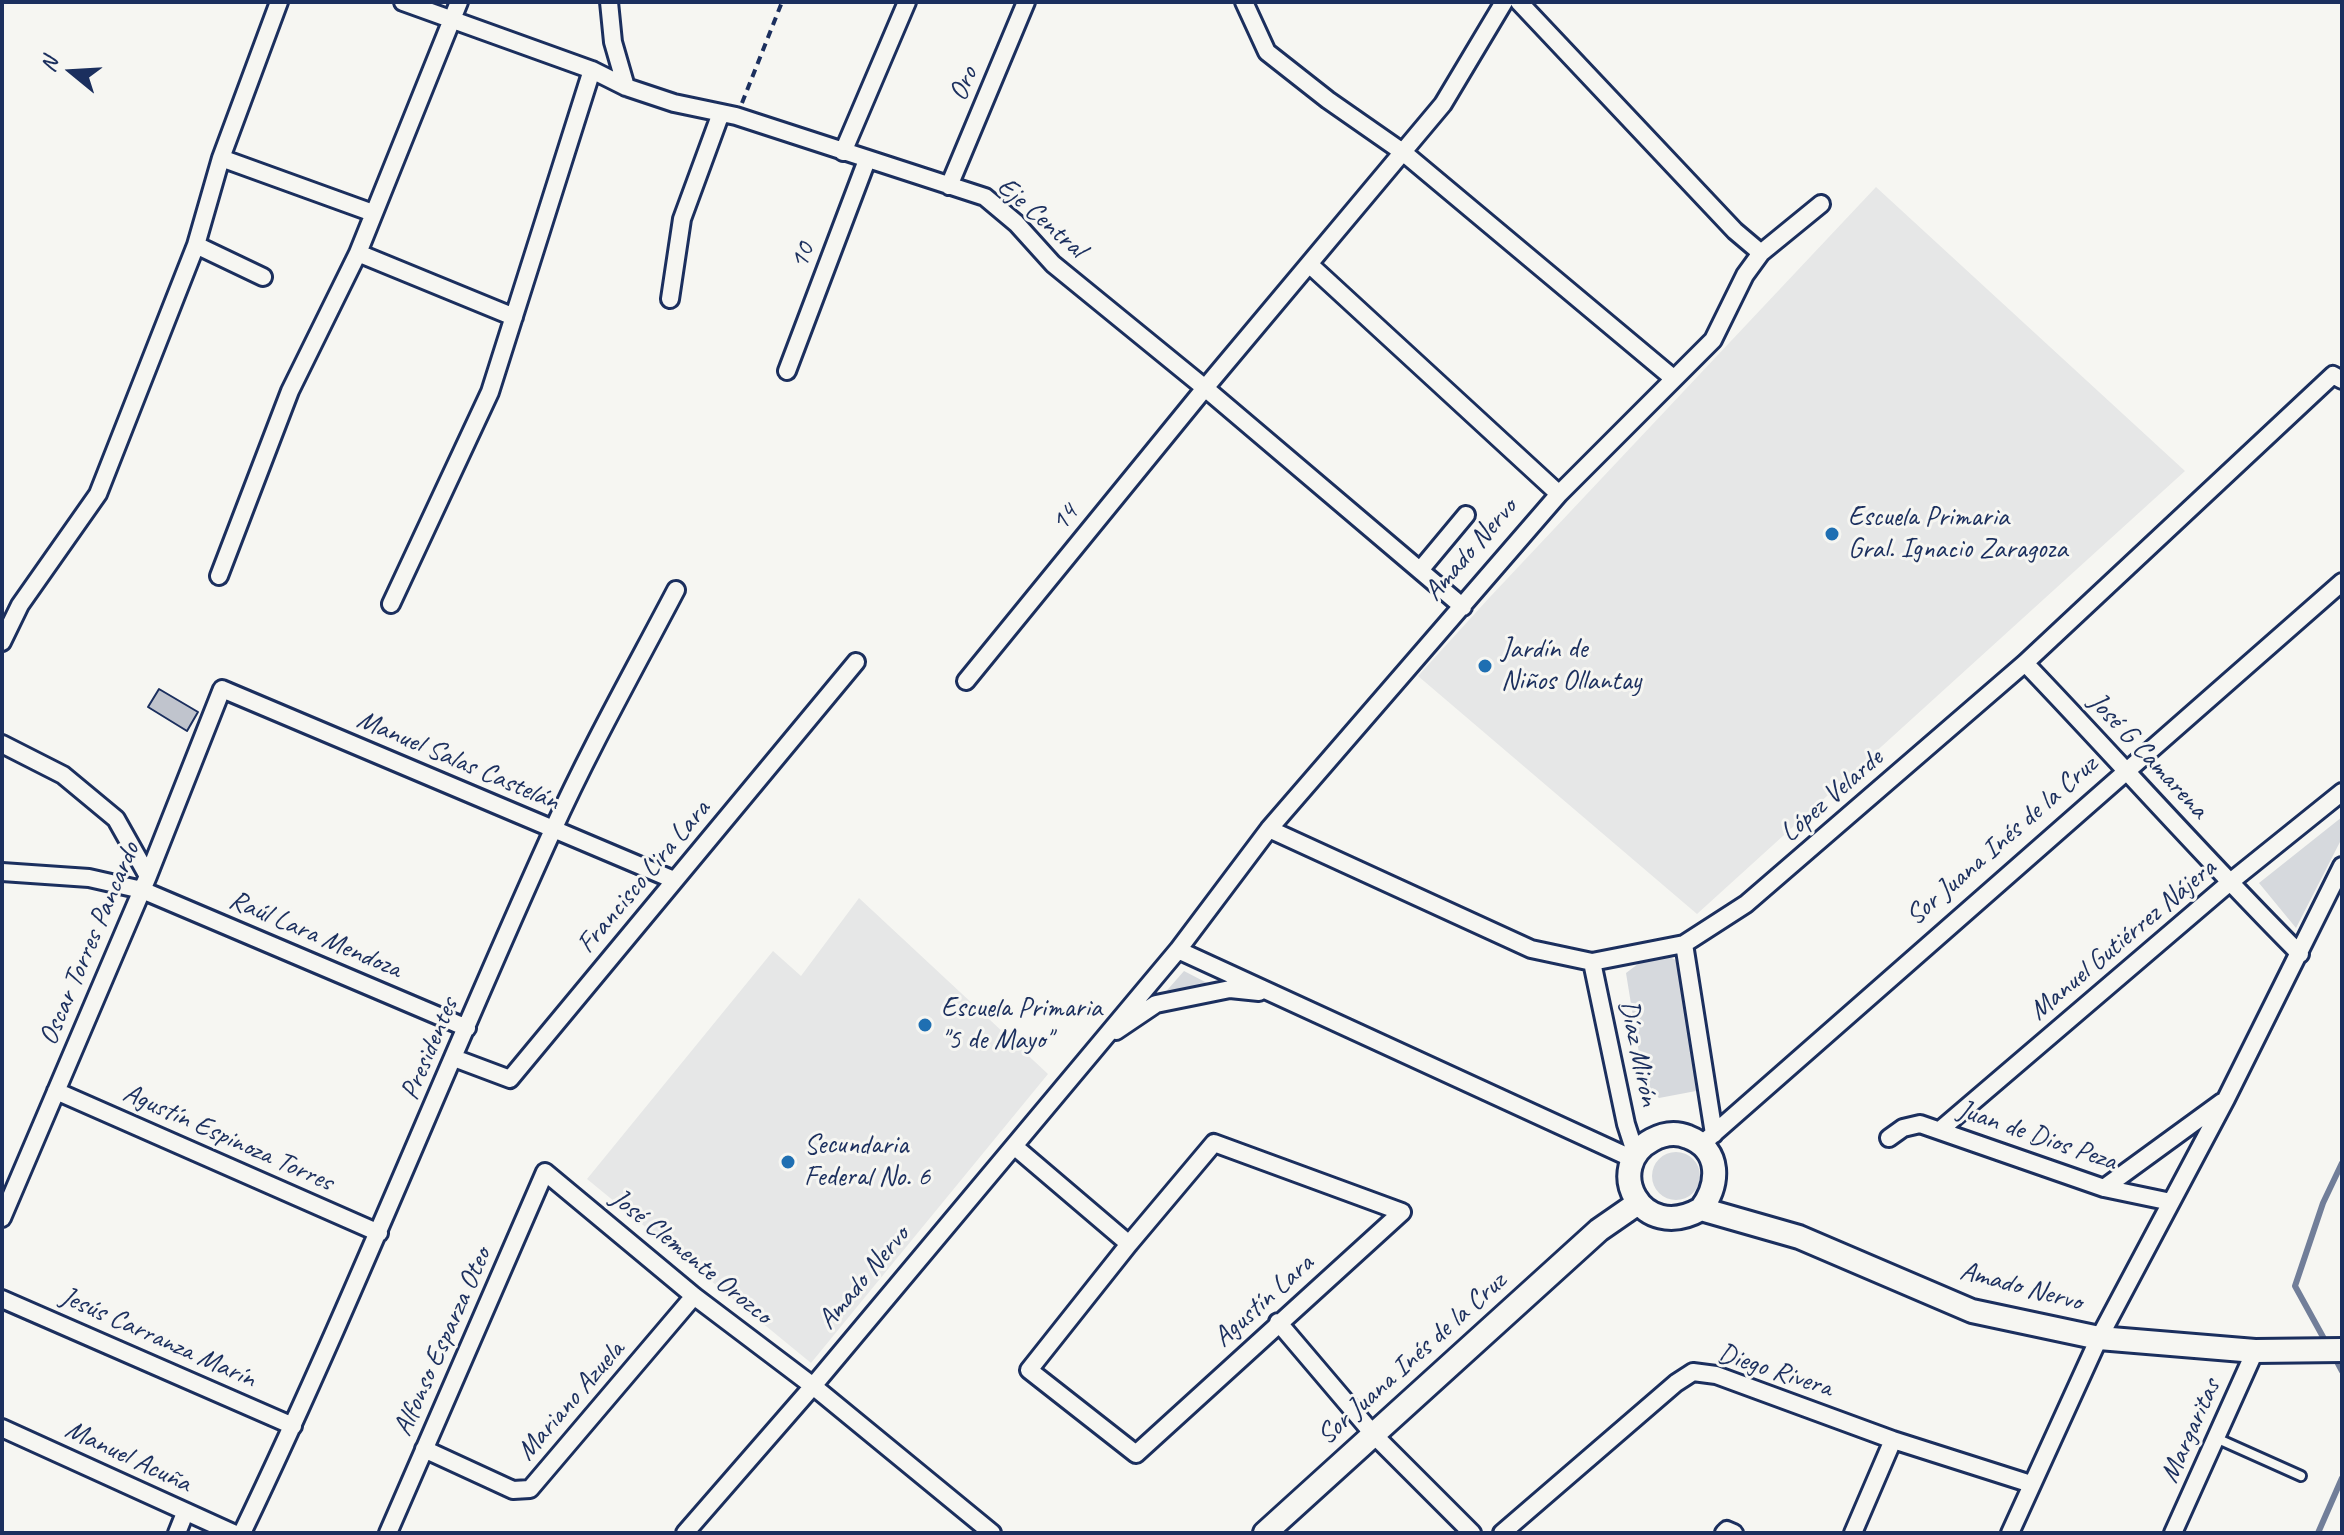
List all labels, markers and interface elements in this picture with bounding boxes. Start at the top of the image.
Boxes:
north arrow [32,32,112,112]
text: N [34,54,65,75]
street label: Oro [942,62,986,106]
street label: Eje Central [990,170,1092,266]
street label: 10 [783,238,823,274]
street label: Amado Nervo [1417,492,1525,608]
street label: 14 [1044,498,1086,538]
place label: Escuela Primaria Gral. Ignacio Zaragoza [1848,501,2067,567]
marker: Escuela Primaria Gral. Ignacio Zaragoza [1823,525,1841,543]
place label: Jardín de Niños Ollantay [1501,633,1641,699]
marker: Jardín de Niños Ollantay [1476,657,1494,675]
street label: José G Camarena [2081,686,2215,826]
street label: Manuel Salas Castelán [352,703,564,819]
street label: López Velarde [1774,742,1890,850]
street label: Sor Juana Inés de la Cruz [1899,749,2105,933]
street label: Francisco Lira Lara [570,793,718,961]
street label: Oscar Torres Pancardo [32,837,148,1051]
street label: Manuel Gutiérrez Nájera [2023,852,2223,1028]
street label: Raúl Lara Mendoza [224,884,406,986]
place label: Escuela Primaria "5 de Mayo" [941,992,1102,1058]
street label: Presidentes [394,993,466,1105]
street label: Díaz Mirón [1610,997,1666,1109]
marker: Escuela Primaria "5 de Mayo" [916,1016,934,1034]
street label: Agustín Espinoza Torres [118,1077,338,1199]
street label: Juan de Dios Peza [1953,1093,2121,1179]
place label: Secundaria Federal No. 6 [804,1129,930,1195]
marker: Secundaria Federal No. 6 [779,1153,797,1171]
street label: José Clemente Orozco [604,1182,778,1332]
street label: Amado Nervo [811,1219,917,1337]
street label: Alfonso Esparza Oteo [386,1243,500,1441]
street label: Agustín Lara [1207,1247,1321,1355]
street label: Amado Nervo [1956,1255,2086,1319]
street label: Sor Juana Inés de la Cruz [1311,1265,1513,1453]
street label: Jesús Carranza Marín [55,1280,261,1396]
street label: Mariano Azuela [510,1334,632,1468]
street label: Diego Rivera [1714,1337,1836,1405]
street label: Margaritas [2153,1374,2229,1488]
street label: Manuel Acuña [60,1413,196,1501]

